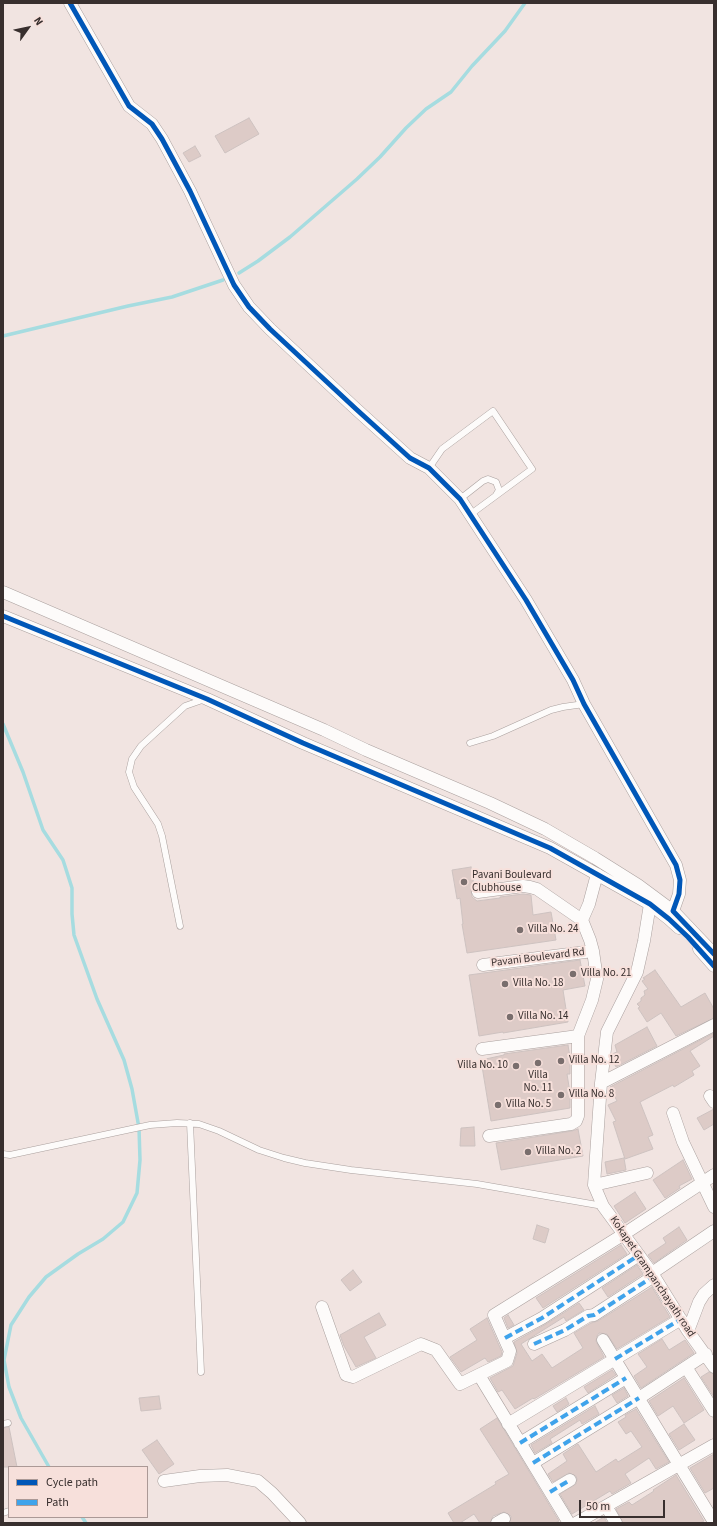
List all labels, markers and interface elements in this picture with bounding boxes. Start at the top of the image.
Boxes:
north arrow [8,8,48,48]
text: N [30,14,47,28]
place label: Pavani Boulevard Clubhouse [472,869,552,895]
marker: Pavani Boulevard Clubhouse [459,877,469,887]
place label: Villa No. 24 [528,923,579,937]
marker: Villa No. 24 [515,925,525,935]
street label: Pavani Boulevard Rd [490,946,586,970]
place label: Villa No. 21 [581,967,632,981]
marker: Villa No. 21 [568,969,578,979]
place label: Villa No. 18 [513,977,564,991]
marker: Villa No. 18 [500,979,510,989]
place label: Villa No. 14 [518,1010,569,1024]
marker: Villa No. 14 [505,1012,515,1022]
place label: Villa No. 12 [569,1054,620,1068]
marker: Villa No. 12 [556,1056,566,1066]
marker: Villa No. 11 [533,1058,543,1068]
place label: Villa No. 10 [457,1059,508,1073]
marker: Villa No. 10 [511,1061,521,1071]
place label: Villa No. 11 [524,1069,552,1095]
place label: Villa No. 8 [569,1088,614,1102]
marker: Villa No. 8 [556,1090,566,1100]
place label: Villa No. 5 [506,1098,551,1112]
marker: Villa No. 5 [493,1100,503,1110]
place label: Villa No. 2 [536,1145,581,1159]
marker: Villa No. 2 [523,1147,533,1157]
street label: Kokapet Grampanchayath road [607,1214,697,1340]
legend [8,1466,148,1518]
text: Cycle path [46,1474,98,1491]
scale bar [581,1492,667,1518]
text: Path [46,1494,69,1511]
text: 50 m [586,1498,610,1515]

